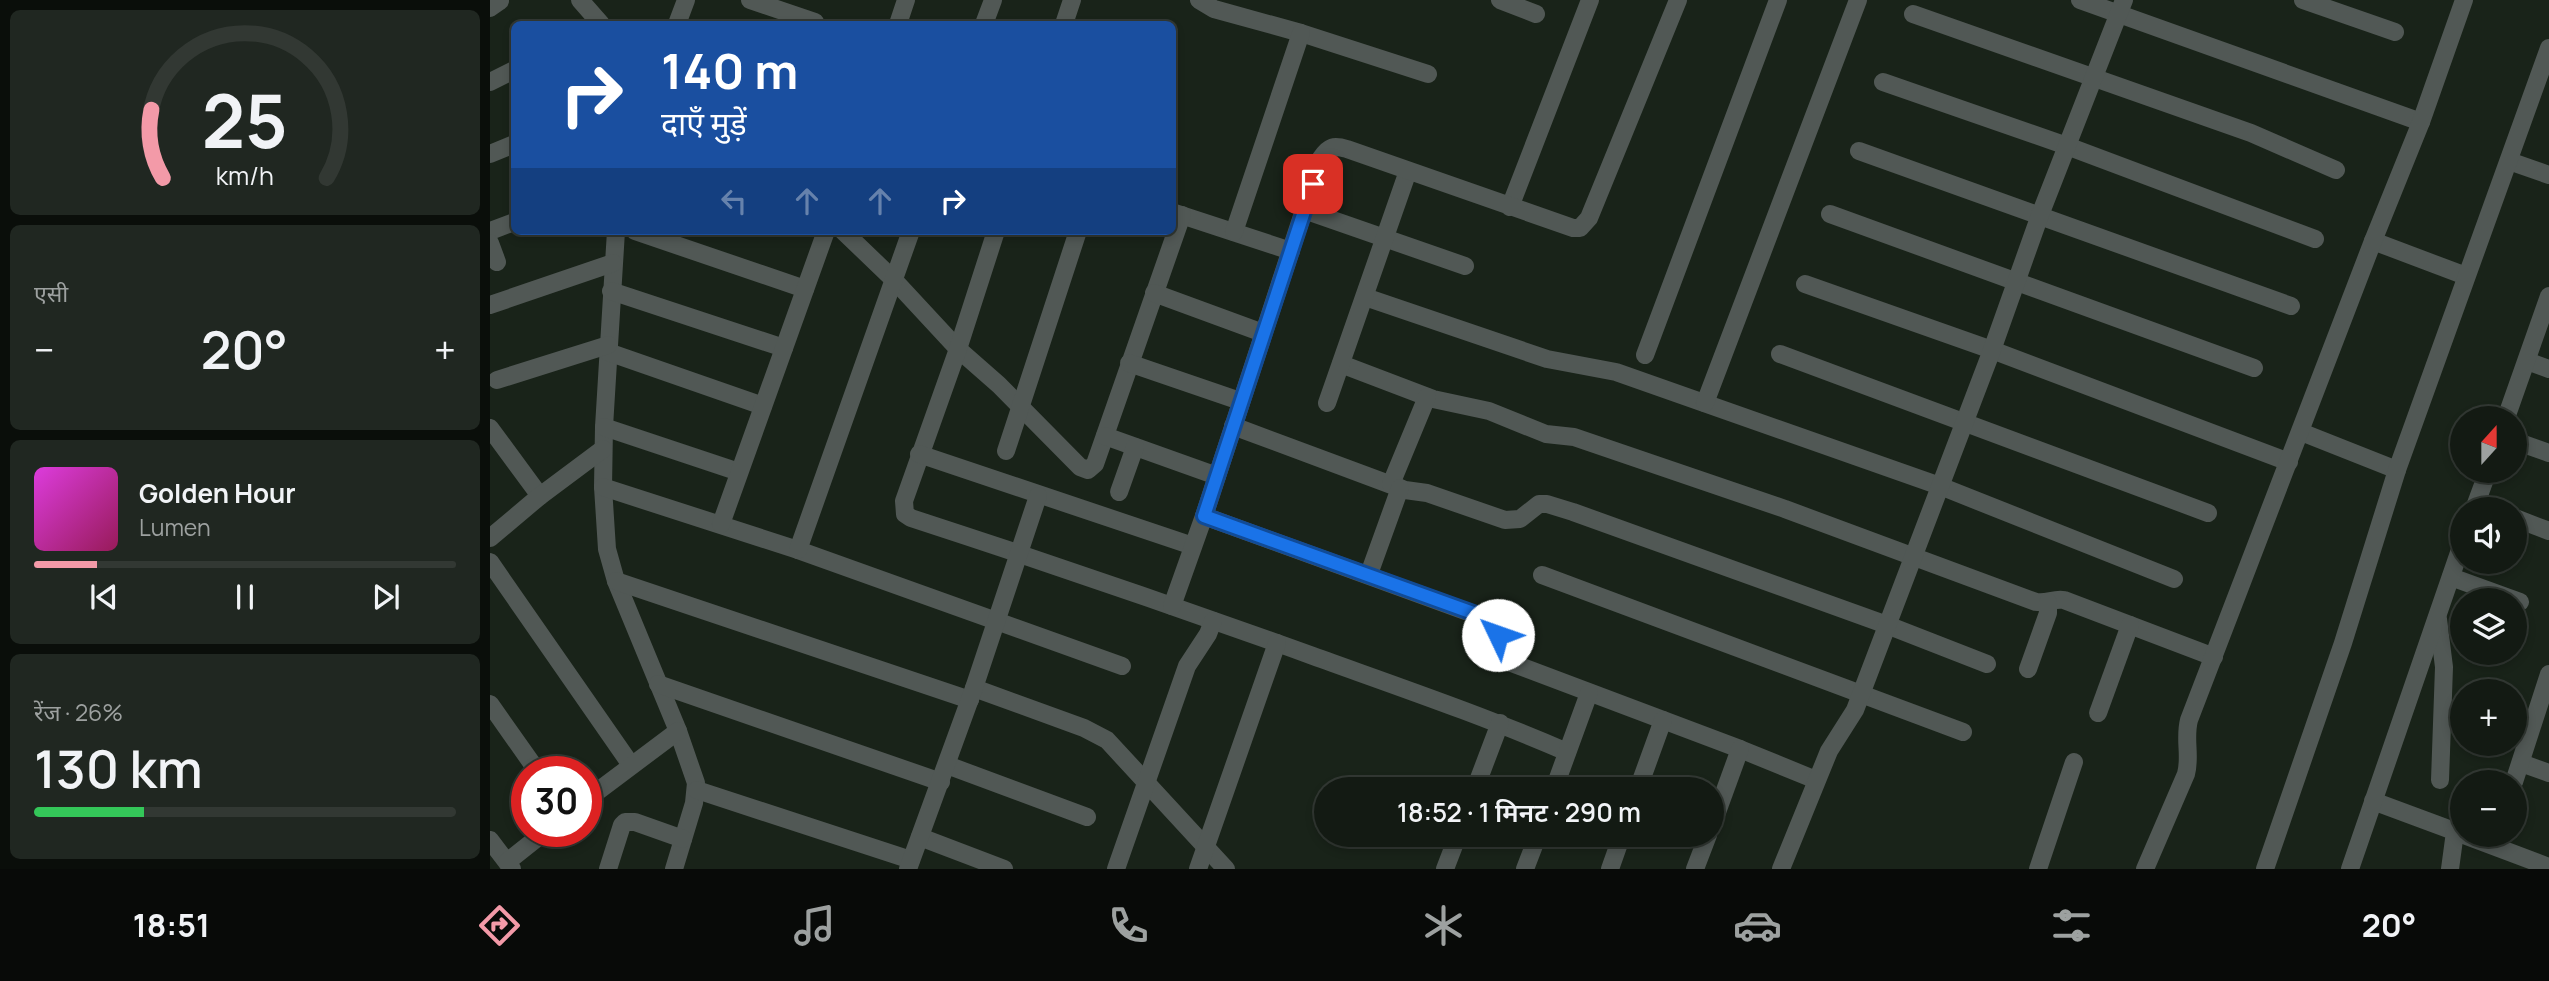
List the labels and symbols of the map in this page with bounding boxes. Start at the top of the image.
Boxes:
pin [1283,154,1343,214]
north arrow [2450,406,2527,483]
position arrow [1461,598,1535,672]
speed limit sign: 30 [511,756,602,847]

